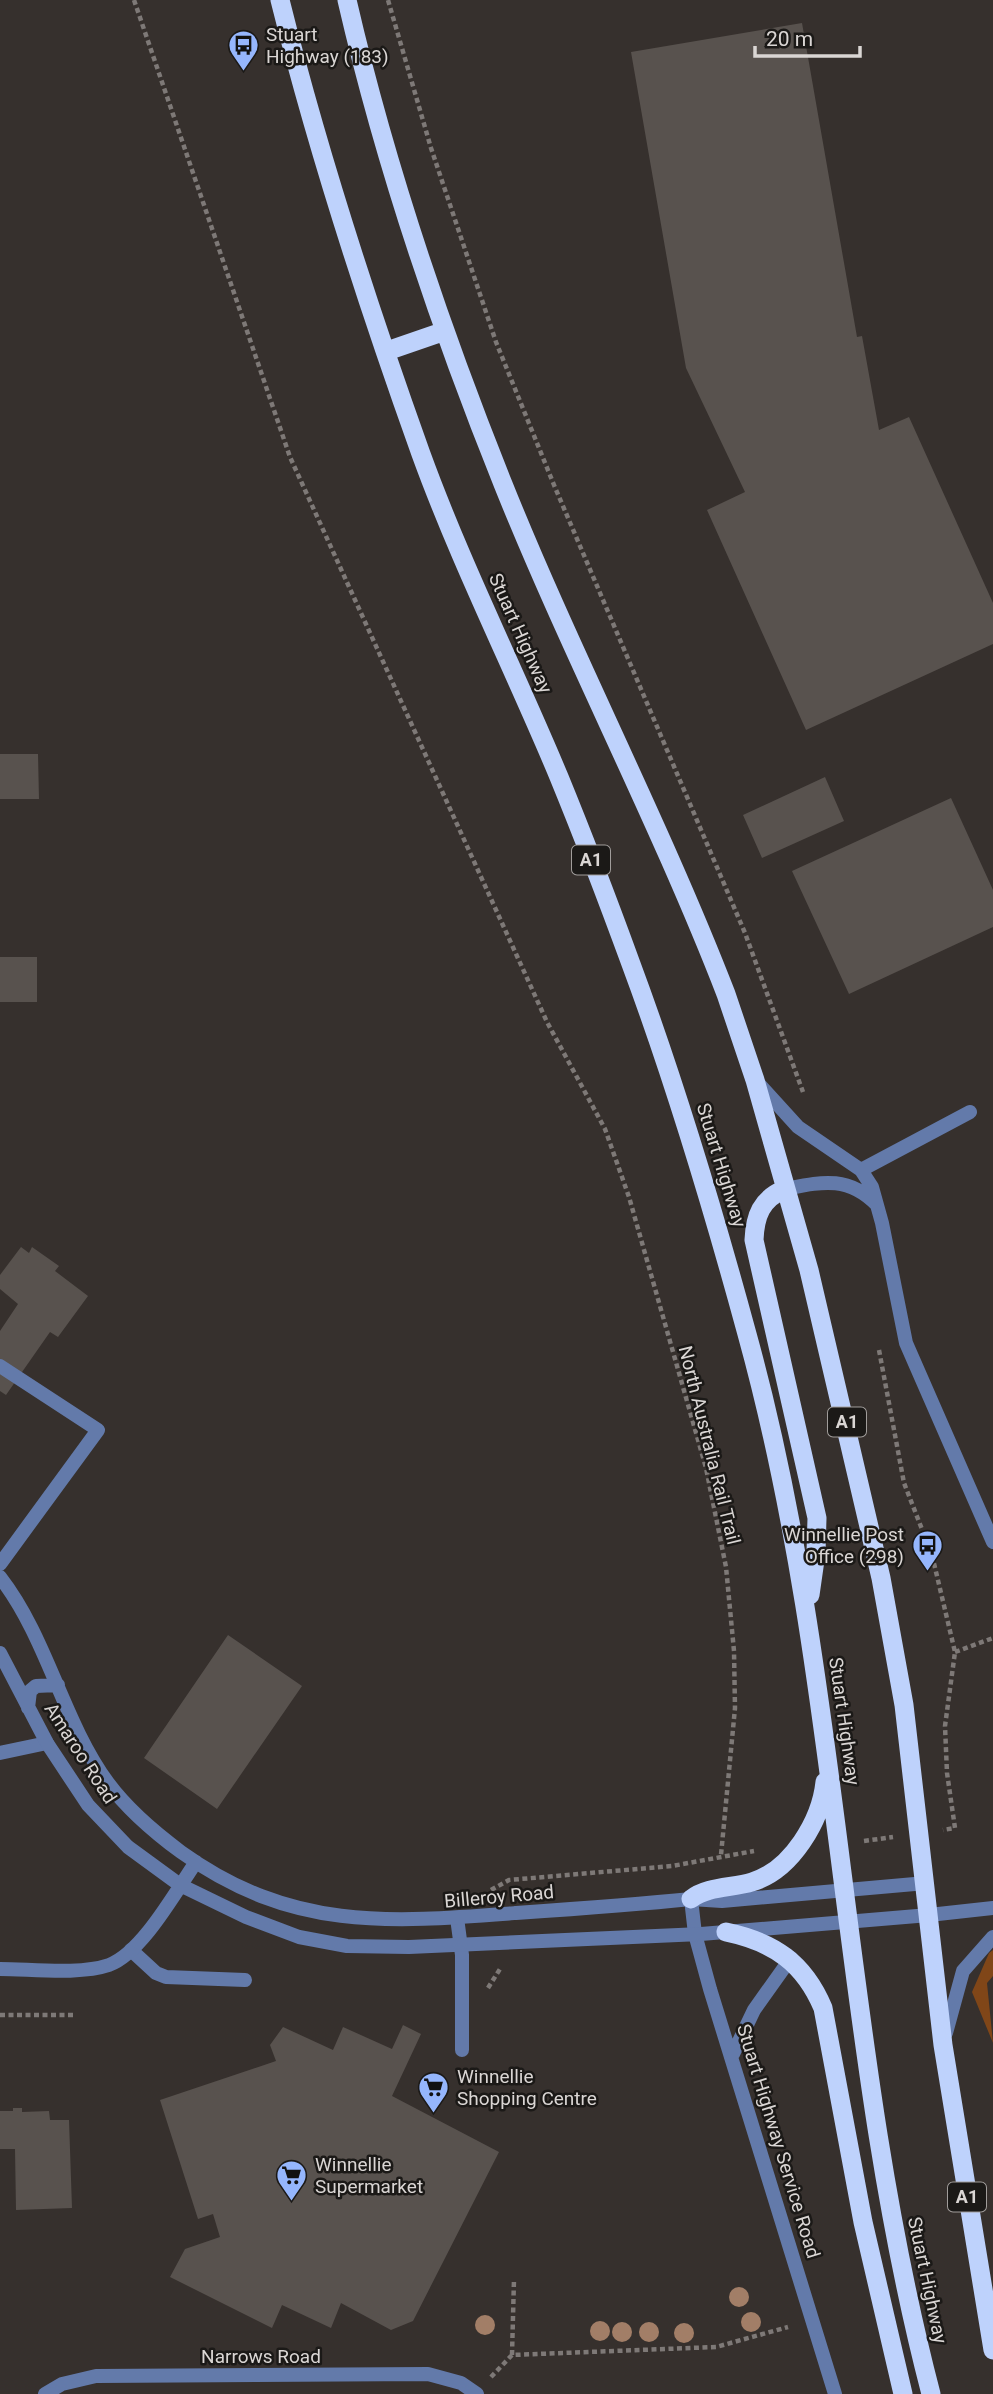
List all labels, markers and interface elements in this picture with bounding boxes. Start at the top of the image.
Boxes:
scale bar [755,14,860,58]
place label: Stuart Highway (183) [266,23,389,68]
text: 20 m [766,27,813,51]
bus stop icon: Stuart Highway (183) [226,28,260,72]
street label: Stuart Highway [484,570,557,697]
road number: A1 [572,846,610,874]
street label: Stuart Highway [692,1100,751,1230]
street label: North Australia Rail Trail [674,1343,745,1547]
road number: A1 [828,1408,866,1436]
place label: Winnellie Post Office (298) [784,1523,904,1568]
bus stop icon: Winnellie Post Office (298) [910,1528,944,1572]
street label: Stuart Highway [824,1656,865,1787]
street label: Amaroo Road [39,1699,122,1808]
street label: Billeroy Road [443,1880,555,1913]
street label: Stuart Highway Service Road [732,2021,825,2261]
place label: Winnellie Shopping Centre [457,2065,597,2110]
supermarket icon: Winnellie Shopping Centre [417,2070,451,2114]
place label: Winnellie Supermarket [315,2153,423,2198]
supermarket icon: Winnellie Supermarket [275,2158,309,2202]
road number: A1 [948,2182,986,2211]
street label: Stuart Highway [903,2215,952,2346]
street label: Narrows Road [201,2345,321,2368]

